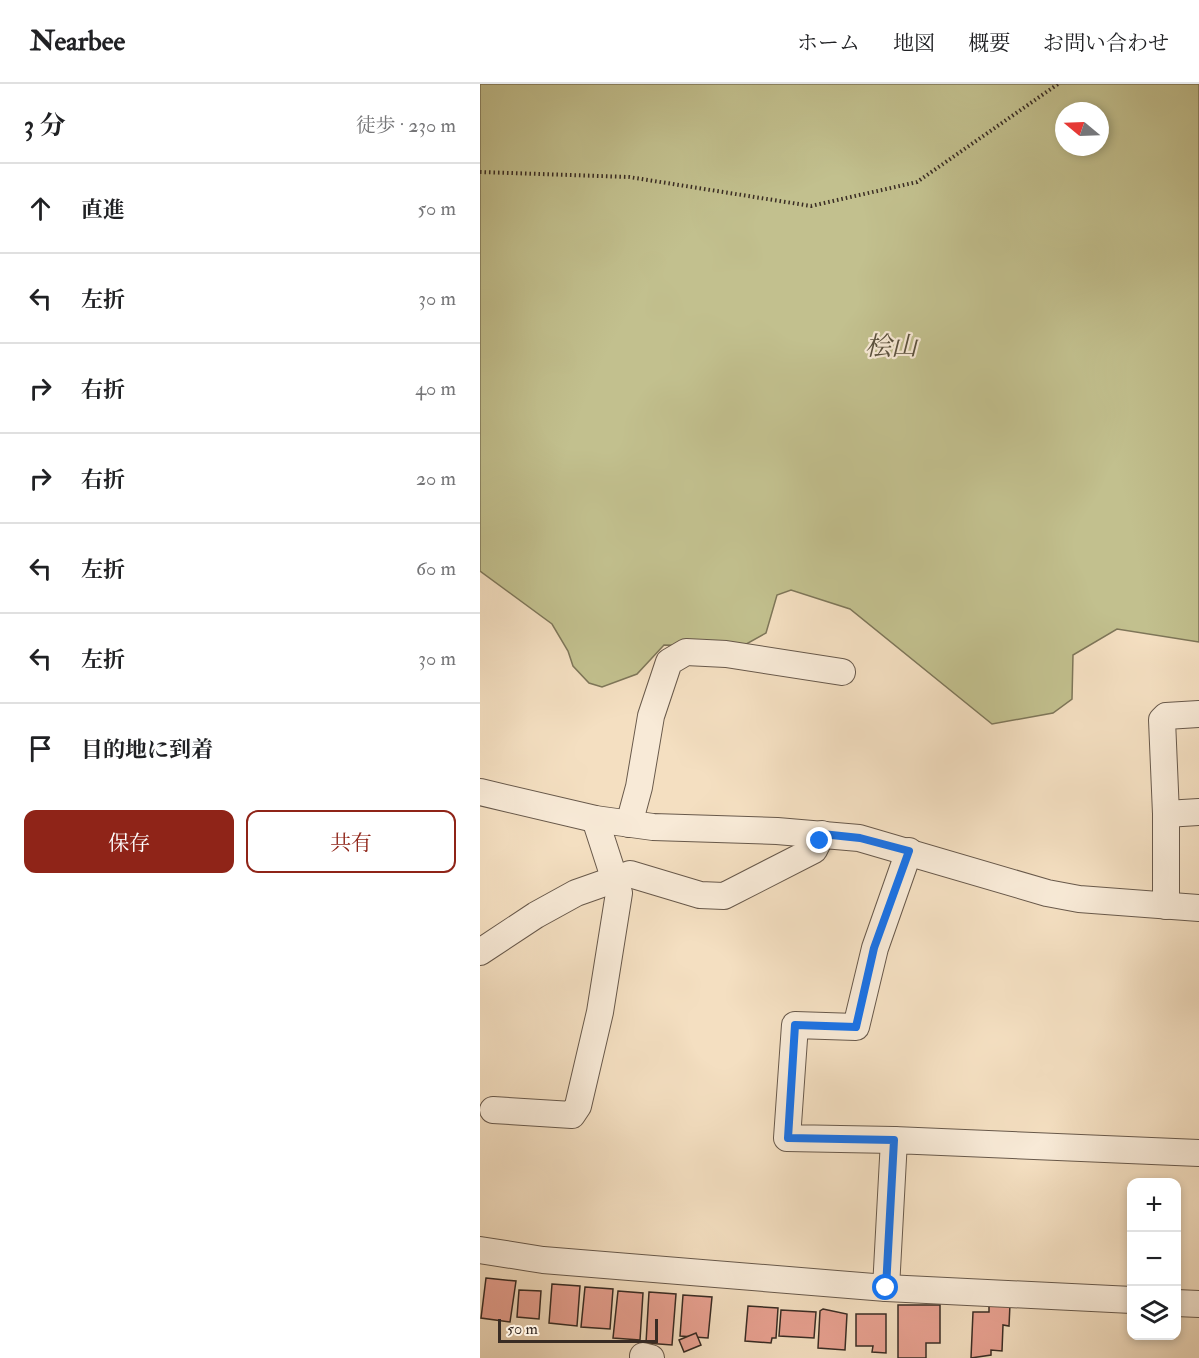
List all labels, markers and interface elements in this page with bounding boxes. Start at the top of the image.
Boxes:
text: Nearbee [30,24,125,59]
text: ホーム [797,30,860,57]
text: 地図 [893,30,935,57]
text: 概要 [968,30,1010,57]
text: お問い合わせ [1043,30,1169,57]
north arrow [1055,102,1109,156]
text: 3 分 [24,110,65,142]
text: 徒歩 · 230 m [356,113,456,138]
icon: ahead [24,192,57,225]
text: 直進 [81,196,125,224]
text: 50 m [417,196,456,221]
icon: left [24,282,57,315]
text: 左折 [81,286,125,314]
text: 30 m [418,286,456,311]
park label: 桧山 [865,331,919,363]
icon: right [24,372,57,405]
text: 右折 [81,376,125,404]
text: 40 m [415,376,456,401]
icon: right [24,462,57,495]
text: 右折 [81,466,125,494]
text: 20 m [416,466,456,491]
icon: left [24,552,57,585]
text: 左折 [81,556,125,584]
text: 60 m [416,556,456,581]
icon: left [24,642,57,675]
text: 左折 [81,646,125,674]
text: 30 m [418,646,456,671]
icon: arrive [24,732,57,765]
text: 目的地に到着 [81,736,213,764]
button: 保存 [24,810,234,873]
button: 共有 [246,810,456,873]
route end [806,827,832,853]
map controls [1127,1178,1181,1340]
button: + [1127,1178,1181,1232]
button: − [1127,1232,1181,1286]
route start [872,1274,898,1300]
button: layers [1127,1286,1181,1340]
scale bar [498,1316,658,1344]
text: 50 m [507,1319,538,1339]

